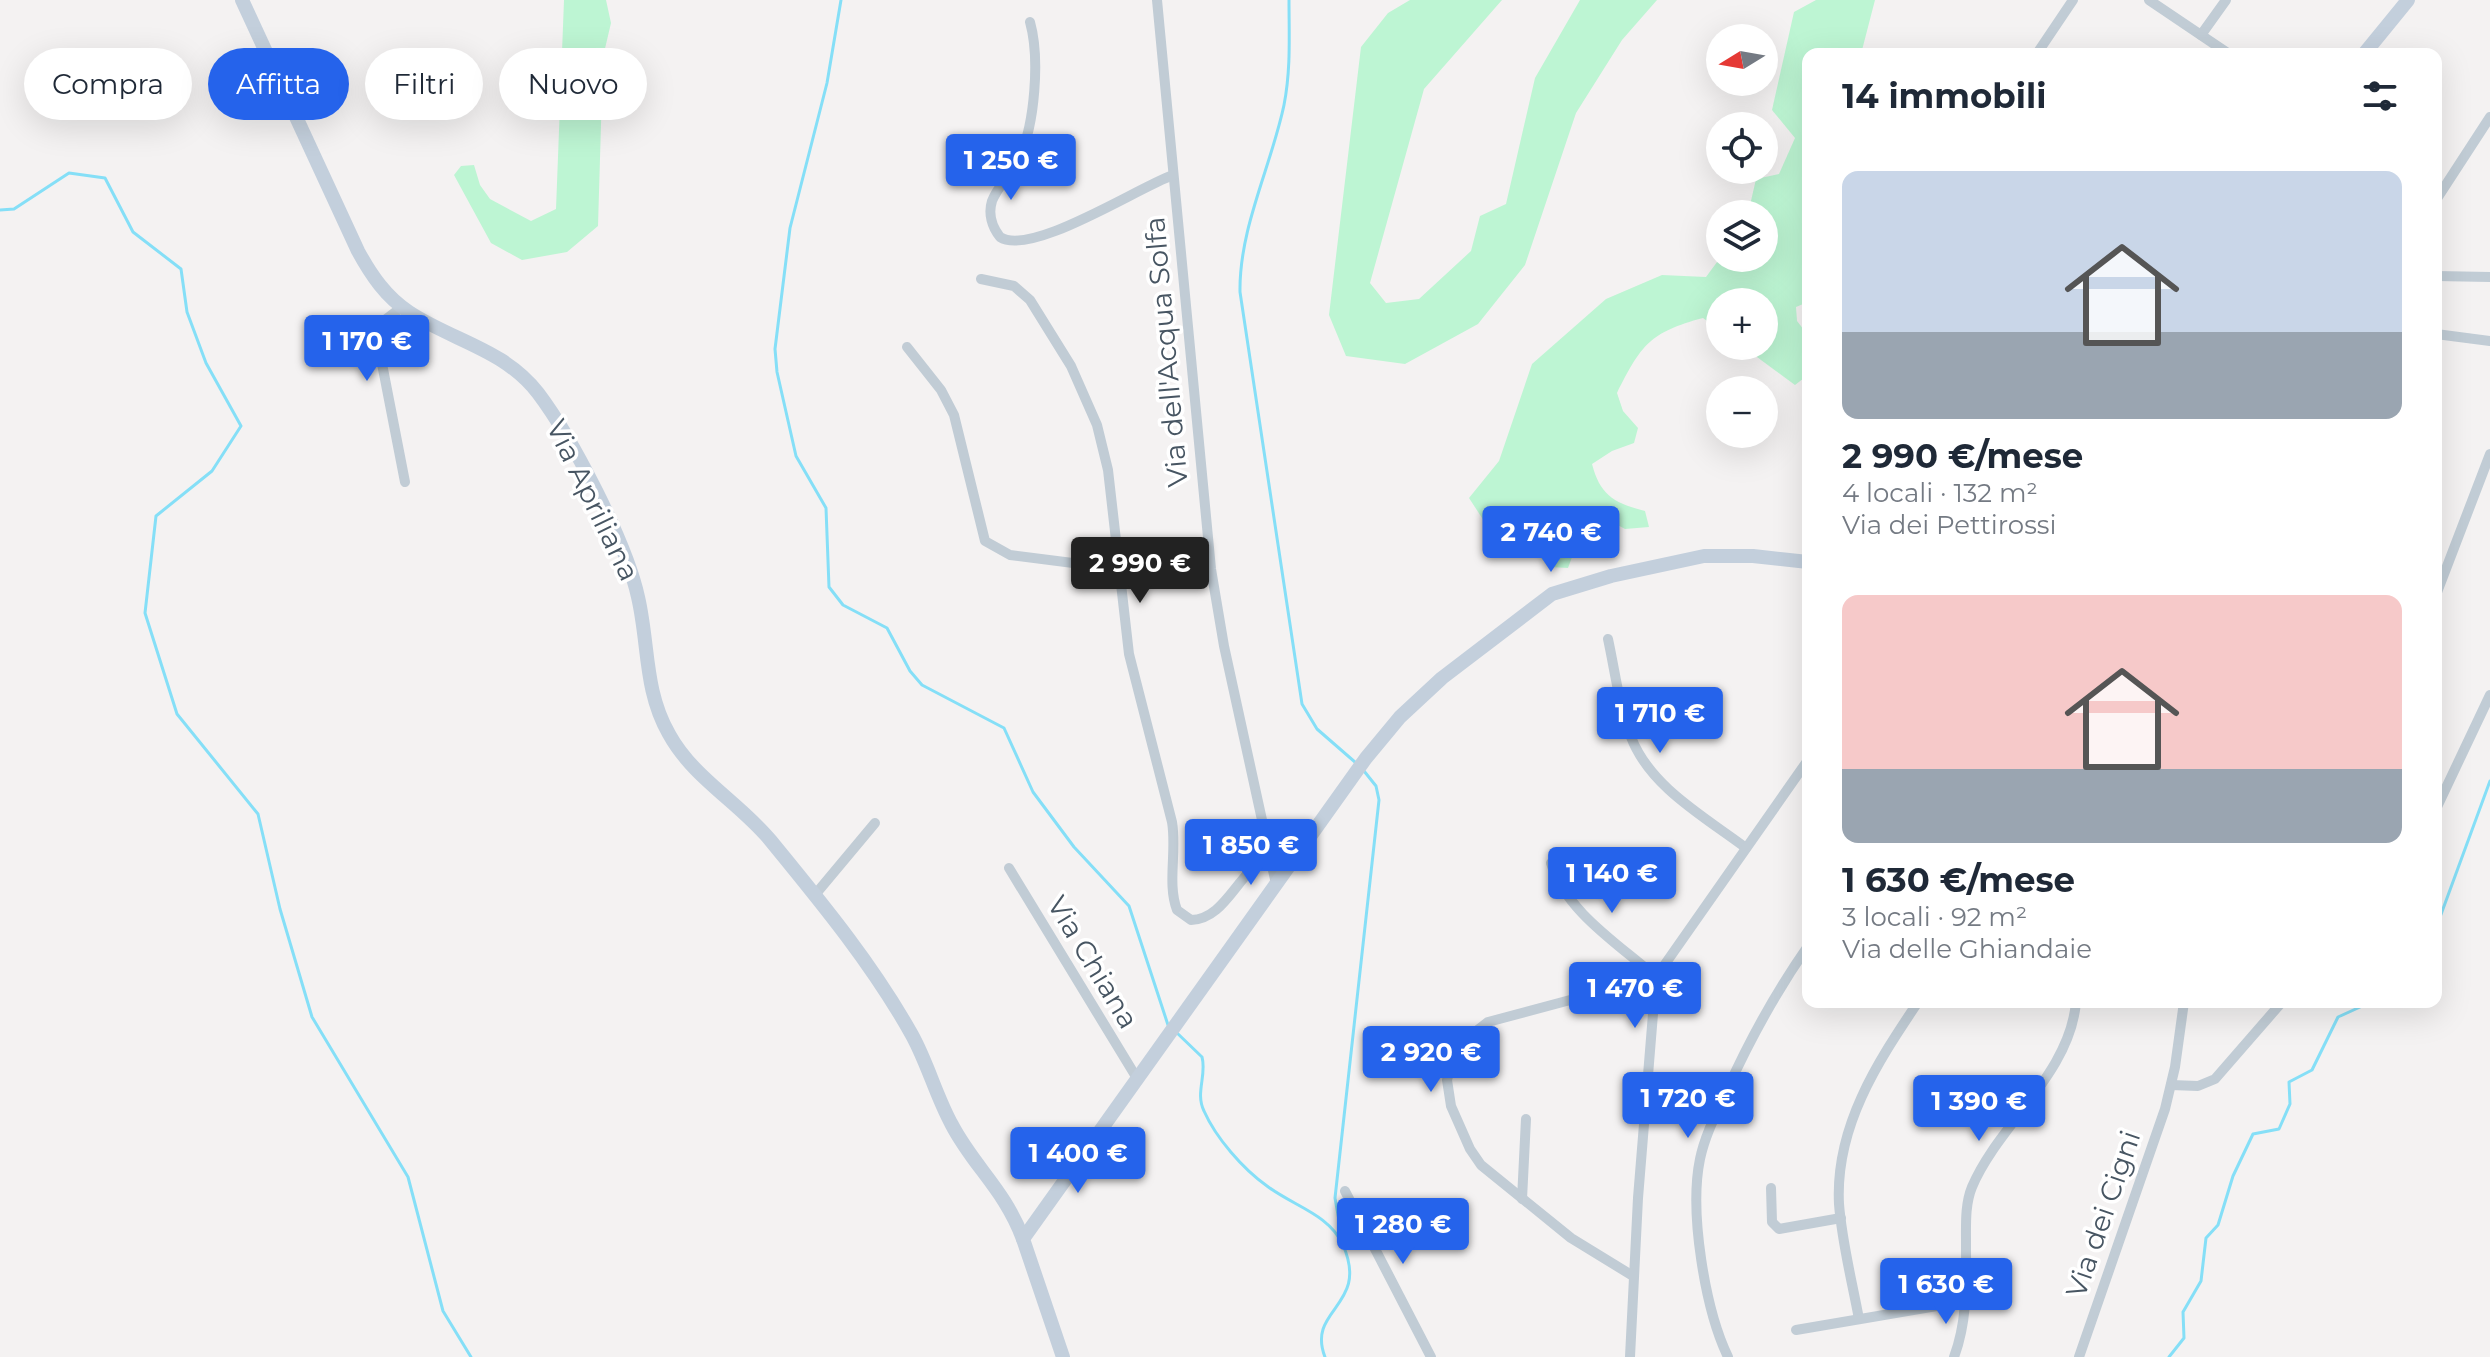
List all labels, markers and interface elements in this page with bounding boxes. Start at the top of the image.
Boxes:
north arrow [1706,24,1778,96]
map controls [1706,24,1778,448]
chip: Compra [24,48,192,120]
chip: Affitta [208,48,349,120]
chip: Filtri [365,48,483,120]
chip: Nuovo [499,48,647,120]
icon: filters [2358,74,2402,118]
text: 14 immobili [1842,75,2047,117]
button: locate [1706,112,1778,184]
pin: 1 250 € [937,134,1085,202]
text: 1 250 € [964,144,1058,176]
button: layers [1706,200,1778,272]
street label: Via dell'Acqua Solfa [1137,216,1195,488]
icon: home [2050,223,2194,367]
button: + [1706,288,1778,360]
pin: 1 170 € [293,315,441,383]
text: 1 170 € [322,325,412,357]
button: − [1706,376,1778,448]
street label: Via Apriliana [539,414,647,586]
text: 2 990 €/mese [1842,435,2083,477]
text: 4 locali · 132 m² [1842,477,2038,509]
pin: 2 740 € [1477,506,1625,574]
text: Via dei Pettirossi [1842,509,2057,541]
text: 2 740 € [1500,516,1602,548]
pin: 2 990 € [1066,537,1214,605]
text: 2 990 € [1089,547,1191,579]
icon: home [2050,647,2194,791]
pin: 1 710 € [1586,687,1734,755]
text: 1 710 € [1615,697,1705,729]
pin: 1 850 € [1177,819,1325,887]
text: 1 850 € [1203,829,1299,861]
pin: 1 140 € [1538,847,1686,915]
text: 1 140 € [1566,857,1658,889]
text: 1 630 €/mese [1842,859,2075,901]
street label: Via Chiana [1040,889,1146,1035]
text: 3 locali · 92 m² [1842,901,2027,933]
text: Via delle Ghiandaie [1842,933,2092,965]
pin: 1 470 € [1561,962,1709,1030]
text: 1 470 € [1587,972,1683,1004]
pin: 2 920 € [1357,1026,1505,1094]
text: 2 920 € [1381,1036,1481,1068]
pin: 1 720 € [1614,1072,1762,1140]
pin: 1 390 € [1905,1075,2053,1143]
text: 1 720 € [1640,1082,1736,1114]
text: 1 390 € [1931,1085,2027,1117]
street label: Via dei Cigni [2059,1126,2147,1302]
pin: 1 400 € [1004,1127,1152,1195]
text: 1 400 € [1028,1137,1128,1169]
pin: 1 280 € [1329,1198,1477,1266]
text: 1 280 € [1355,1208,1451,1240]
pin: 1 630 € [1872,1258,2020,1326]
text: 1 630 € [1898,1268,1994,1300]

